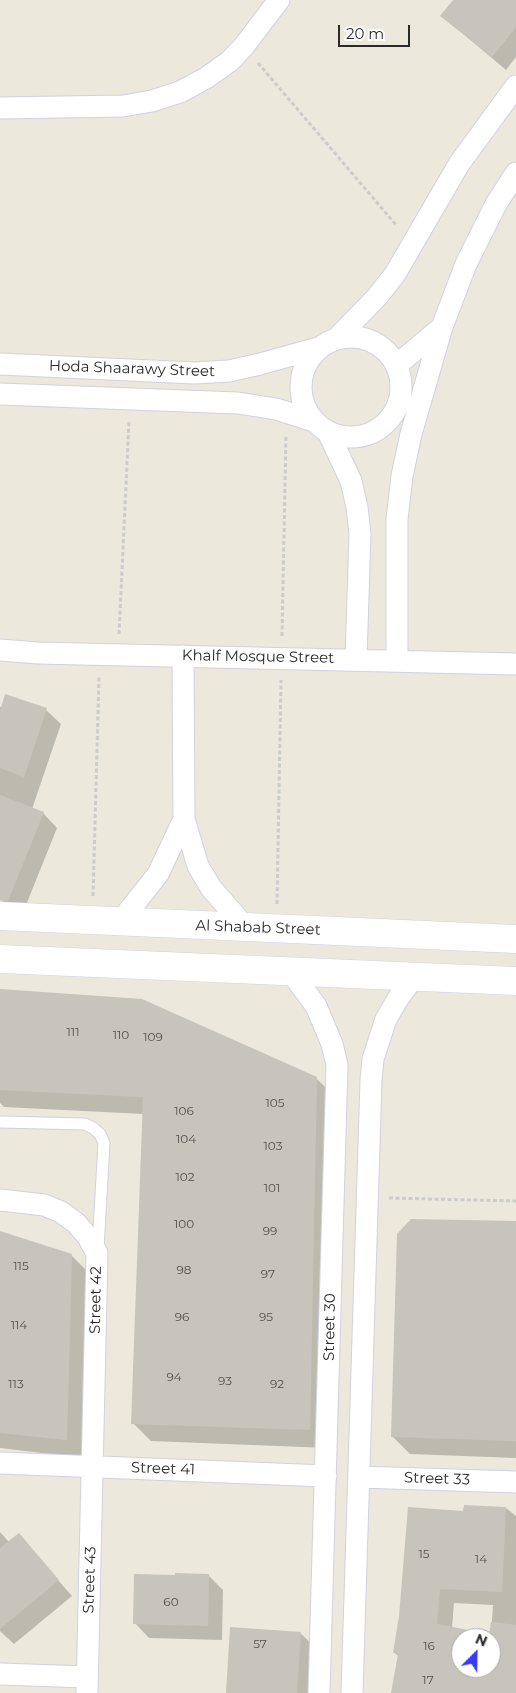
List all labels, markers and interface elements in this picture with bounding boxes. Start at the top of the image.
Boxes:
scale bar [341,15,414,47]
text: 20 m [346,24,384,43]
street label: Hoda Shaarawy Street [49,357,215,381]
street label: Khalf Mosque Street [182,647,334,667]
street label: Al Shabab Street [195,917,321,939]
house number: 111 [67,1025,79,1039]
house number: 110 [113,1028,129,1042]
house number: 109 [143,1030,163,1044]
house number: 105 [265,1096,285,1110]
house number: 106 [174,1104,194,1118]
house number: 104 [176,1132,196,1146]
house number: 103 [264,1139,282,1153]
house number: 102 [175,1170,195,1184]
house number: 101 [264,1181,280,1195]
house number: 100 [174,1217,194,1231]
house number: 99 [263,1224,277,1238]
house number: 115 [13,1259,29,1273]
house number: 98 [177,1263,191,1277]
street label: Street 42 [86,1266,106,1334]
house number: 97 [261,1267,275,1281]
street label: Street 30 [320,1293,340,1361]
house number: 96 [175,1310,189,1324]
house number: 95 [259,1310,273,1324]
house number: 114 [11,1318,27,1332]
house number: 94 [166,1370,182,1384]
house number: 93 [218,1374,232,1388]
house number: 113 [8,1377,24,1391]
house number: 92 [270,1377,284,1391]
street label: Street 41 [131,1459,195,1479]
street label: Street 33 [404,1469,470,1489]
street label: Street 43 [80,1546,100,1614]
house number: 15 [418,1547,430,1561]
house number: 14 [475,1552,487,1566]
house number: 60 [163,1595,179,1609]
north arrow [451,1628,501,1678]
text: N [473,1630,490,1651]
house number: 57 [253,1637,267,1651]
house number: 16 [423,1639,435,1653]
house number: 17 [422,1673,434,1687]

